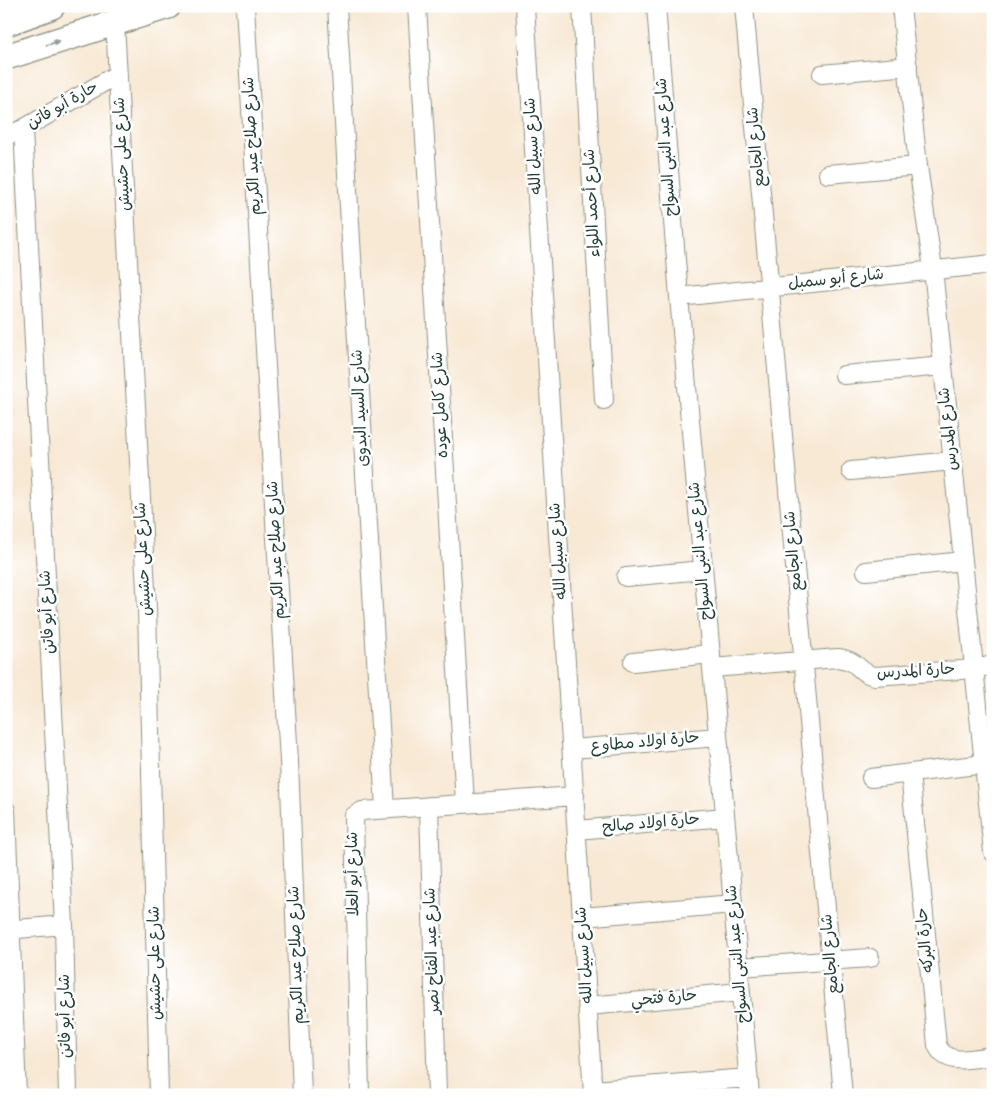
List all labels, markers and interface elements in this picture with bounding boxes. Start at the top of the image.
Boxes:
one-way arrow [45,38,60,46]
street label: حارة أبو فاتن [23,76,103,136]
street label: شارع صلاح عبد الكريم [238,76,268,216]
street label: شارع عبد النبى السواح [651,77,683,217]
street label: شارع على حشيش [109,96,137,212]
street label: شارع سبيل الله [519,97,549,195]
street label: شارع الجامع [742,106,772,188]
street label: شارع أحمد اللواء [579,148,607,258]
street label: شارع أبو سمبل [787,264,885,296]
street label: شارع السيد البدوى [346,349,376,467]
street label: شارع كامل عوده [427,351,455,459]
street label: شارع المدرس [933,386,965,472]
street label: شارع صلاح عبد الكريم [262,480,292,620]
street label: شارع عبد النبى السواح [683,481,719,621]
street label: شارع على حشيش [130,501,158,617]
street label: شارع سبيل الله [544,502,574,600]
street label: شارع الجامع [779,510,809,592]
street label: شارع أبو فاتن [34,569,62,655]
street label: حارة المدرس [876,658,956,686]
street label: حارة اولاد مطاوع [589,727,701,759]
street label: حارة اولاد صالح [601,808,701,840]
street label: شارع أبو العلا [342,832,366,916]
street label: شارع عبد النبى السواح [720,884,756,1024]
street label: شارع صلاح عبد الكريم [283,885,311,1025]
street label: شارع عبد الفتاح نصر [419,887,447,1017]
street label: شارع على حشيش [144,906,168,1020]
street label: شارع سبيل الله [570,906,600,1004]
street label: حارة البركه [911,906,941,974]
street label: شارع الجامع [816,913,846,995]
street label: شارع أبو فاتن [54,974,78,1058]
street label: حارة فتحي [630,985,698,1014]

